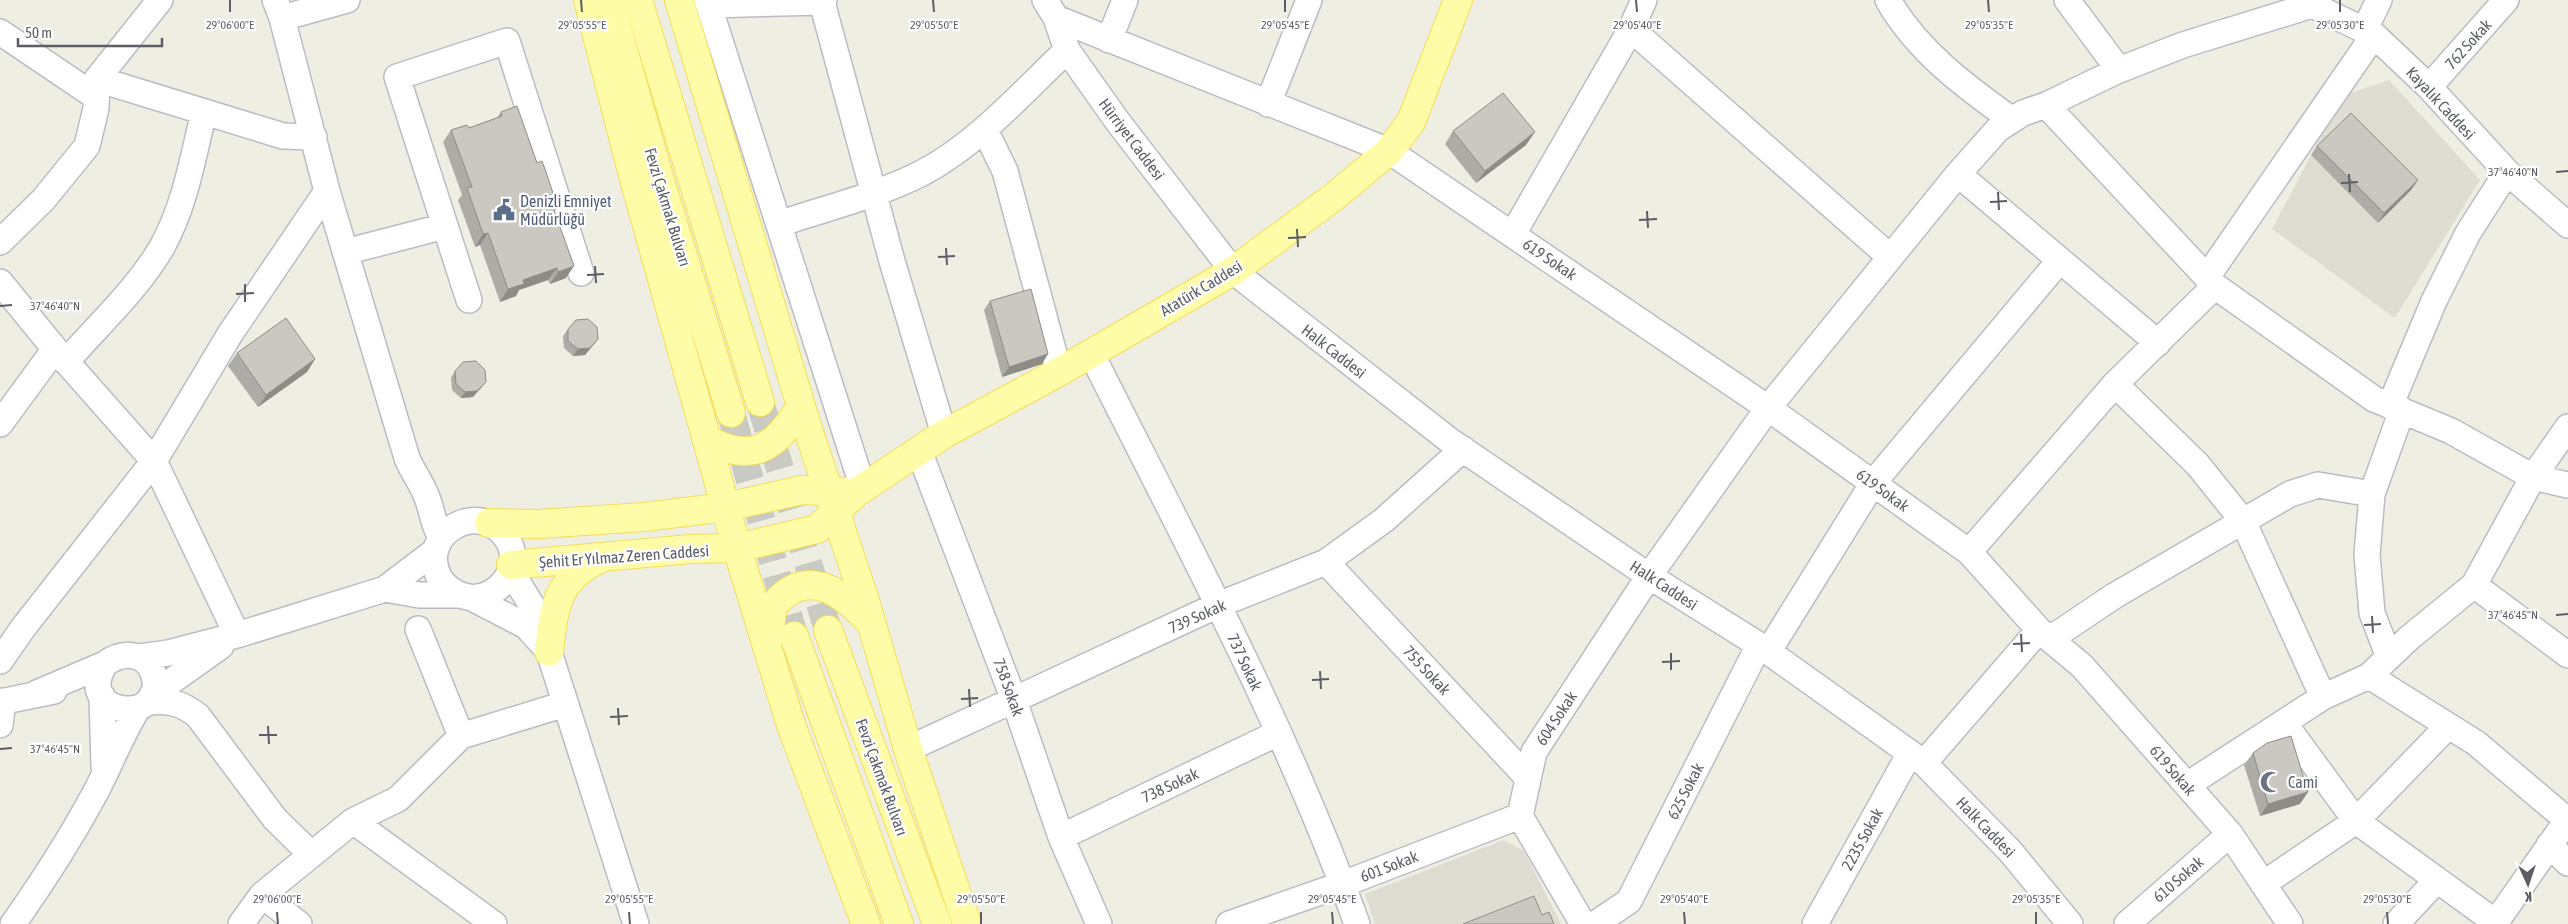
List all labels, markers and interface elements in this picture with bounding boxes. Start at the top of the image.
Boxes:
scale bar [18,15,161,47]
street label: 762 Sokak [2441,15,2495,73]
text: 29°06'00"E [206,18,254,32]
text: 29°05'55"E [558,18,606,32]
text: 29°05'50"E [910,18,958,32]
text: 29°05'45"E [1261,18,1309,32]
text: 29°05'40"E [1613,18,1661,32]
text: 29°05'35"E [1965,18,2013,32]
text: 29°05'30"E [2316,18,2364,32]
text: 50 m [25,24,52,41]
street label: Kayalık Caddesi [2402,63,2479,144]
street label: Hürriyet Caddesi [1095,95,1168,184]
street label: Fevzi Çakmak Bulvarı [640,146,695,269]
text: 37°46'40"N [2488,165,2538,179]
place label: Denizli Emniyet Müdürlüğü [520,192,612,229]
public building icon: Denizli Emniyet Müdürlüğü [491,197,517,223]
street label: 619 Sokak [1520,235,1580,283]
street label: Atatürk Caddesi [1157,256,1245,320]
text: 37°46'40"N [30,299,80,313]
street label: Halk Caddesi [1298,320,1370,382]
street label: 619 Sokak [1853,465,1913,515]
street label: Şehit Er Yılmaz Zeren Caddesi [538,541,710,572]
street label: Halk Caddesi [1627,557,1701,613]
street label: 739 Sokak [1166,595,1228,637]
text: 37°46'45"N [2488,608,2538,622]
street label: 737 Sokak [1224,631,1266,693]
street label: 755 Sokak [1400,642,1454,698]
street label: 758 Sokak [990,655,1028,719]
street label: 604 Sokak [1532,688,1580,748]
street label: Fevzi Çakmak Bulvarı [852,716,911,838]
street label: 619 Sokak [2146,741,2200,799]
text: 37°46'45"N [30,742,80,756]
street label: 625 Sokak [1663,760,1707,822]
street label: 738 Sokak [1139,764,1201,806]
mosque icon: Cami [2258,769,2284,795]
place label: Cami [2288,773,2318,791]
street label: Halk Caddesi [1953,793,2019,861]
street label: 2235 Sokak [1838,805,1886,873]
street label: 601 Sokak [1358,847,1420,885]
street label: 610 Sokak [2149,852,2207,906]
north arrow [2503,859,2553,909]
text: K [2525,889,2533,905]
text: 29°06'00"E [253,892,301,906]
text: 29°05'55"E [605,892,653,906]
text: 29°05'50"E [957,892,1005,906]
text: 29°05'45"E [1308,892,1356,906]
text: 29°05'40"E [1660,892,1708,906]
text: 29°05'35"E [2012,892,2060,906]
text: 29°05'30"E [2363,892,2411,906]

